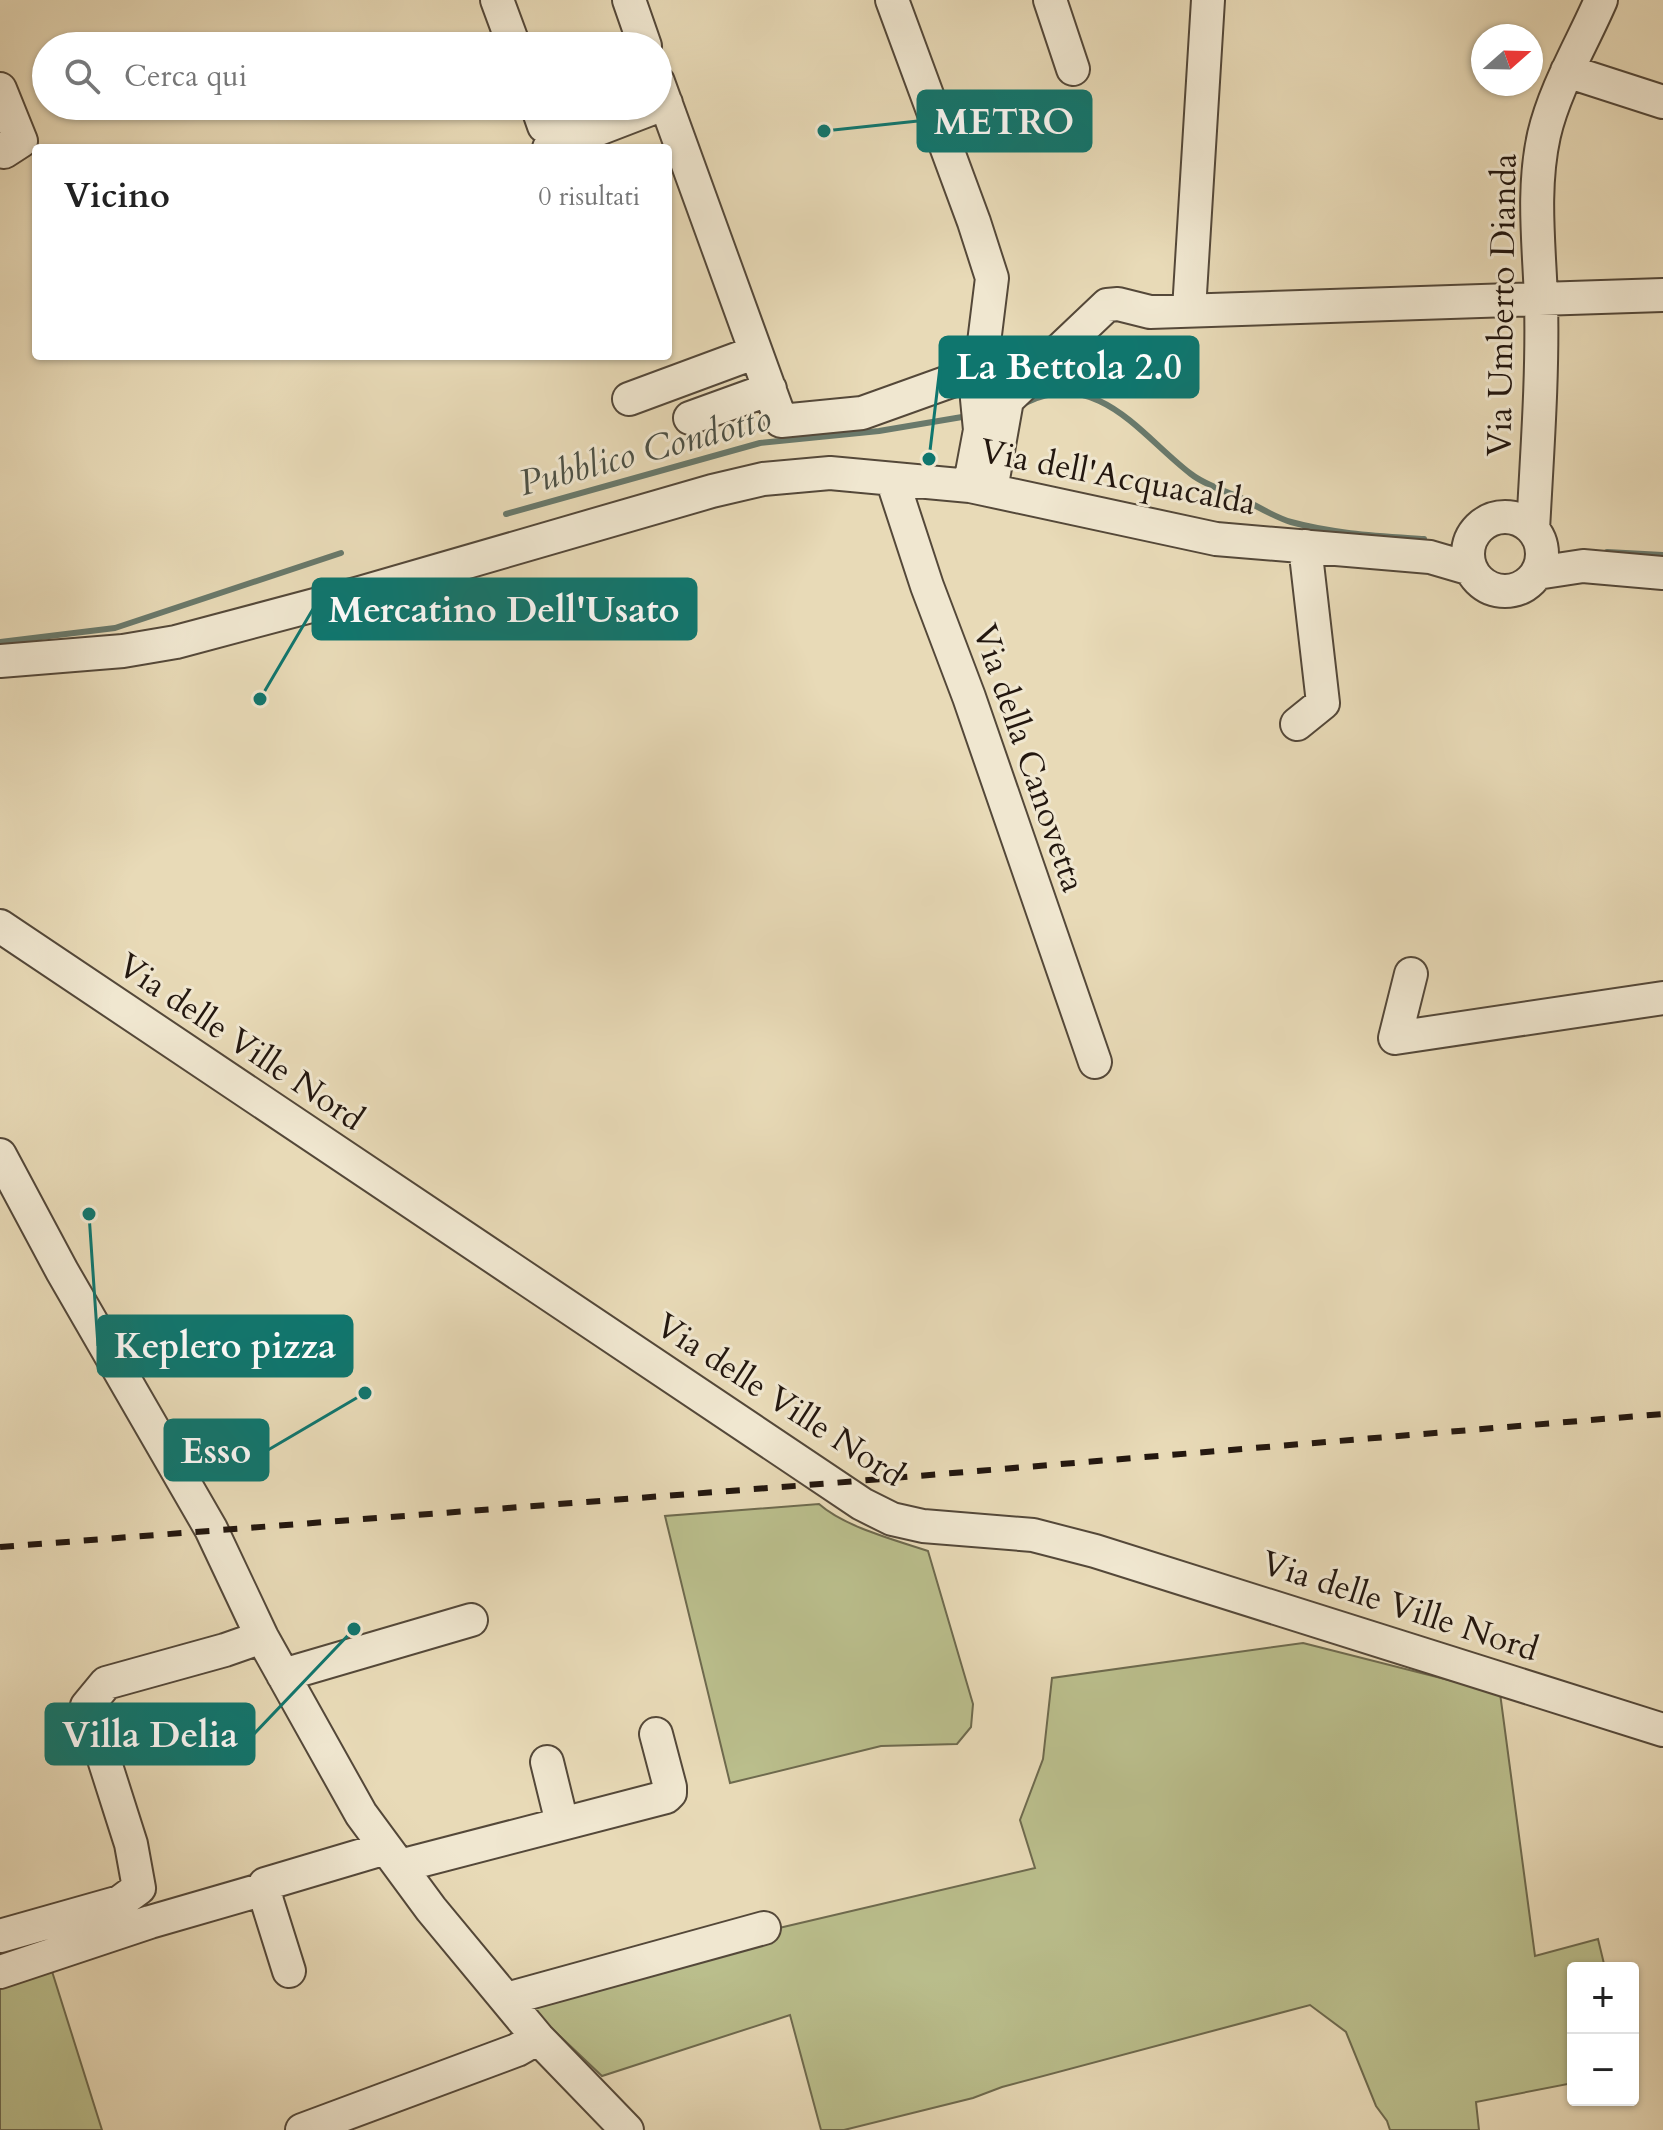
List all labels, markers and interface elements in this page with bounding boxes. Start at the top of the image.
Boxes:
north arrow [1471,24,1543,96]
search box [32,32,672,120]
icon: search [60,54,104,98]
text: Cerca qui [124,56,247,97]
callout: METRO [918,91,1091,151]
text: METRO [934,98,1074,147]
street label: Via Umberto Dianda [1476,153,1528,457]
text: Vicino [64,173,170,219]
text: 0 risultati [538,179,640,214]
callout: La Bettola 2.0 [940,337,1198,397]
text: La Bettola 2.0 [956,343,1182,392]
water label: Pubblico Condotto [514,394,777,508]
street label: Via dell'Acquacalda [976,428,1260,526]
callout: Mercatino Dell'Usato [313,579,696,639]
text: Mercatino Dell'Usato [328,586,680,635]
street label: Via della Canovetta [962,618,1096,898]
street label: Via delle Ville Nord [109,942,373,1142]
street label: Via delle Ville Nord [647,1302,913,1498]
callout: Keplero pizza [98,1316,352,1376]
text: Keplero pizza [114,1322,336,1371]
callout: Esso [165,1420,268,1480]
text: Esso [181,1427,251,1476]
street label: Via delle Ville Nord [1256,1540,1544,1672]
callout: Villa Delia [46,1704,254,1764]
text: Villa Delia [62,1711,238,1760]
map controls [1567,1962,1639,2106]
button: + [1567,1962,1639,2034]
button: − [1567,2034,1639,2106]

